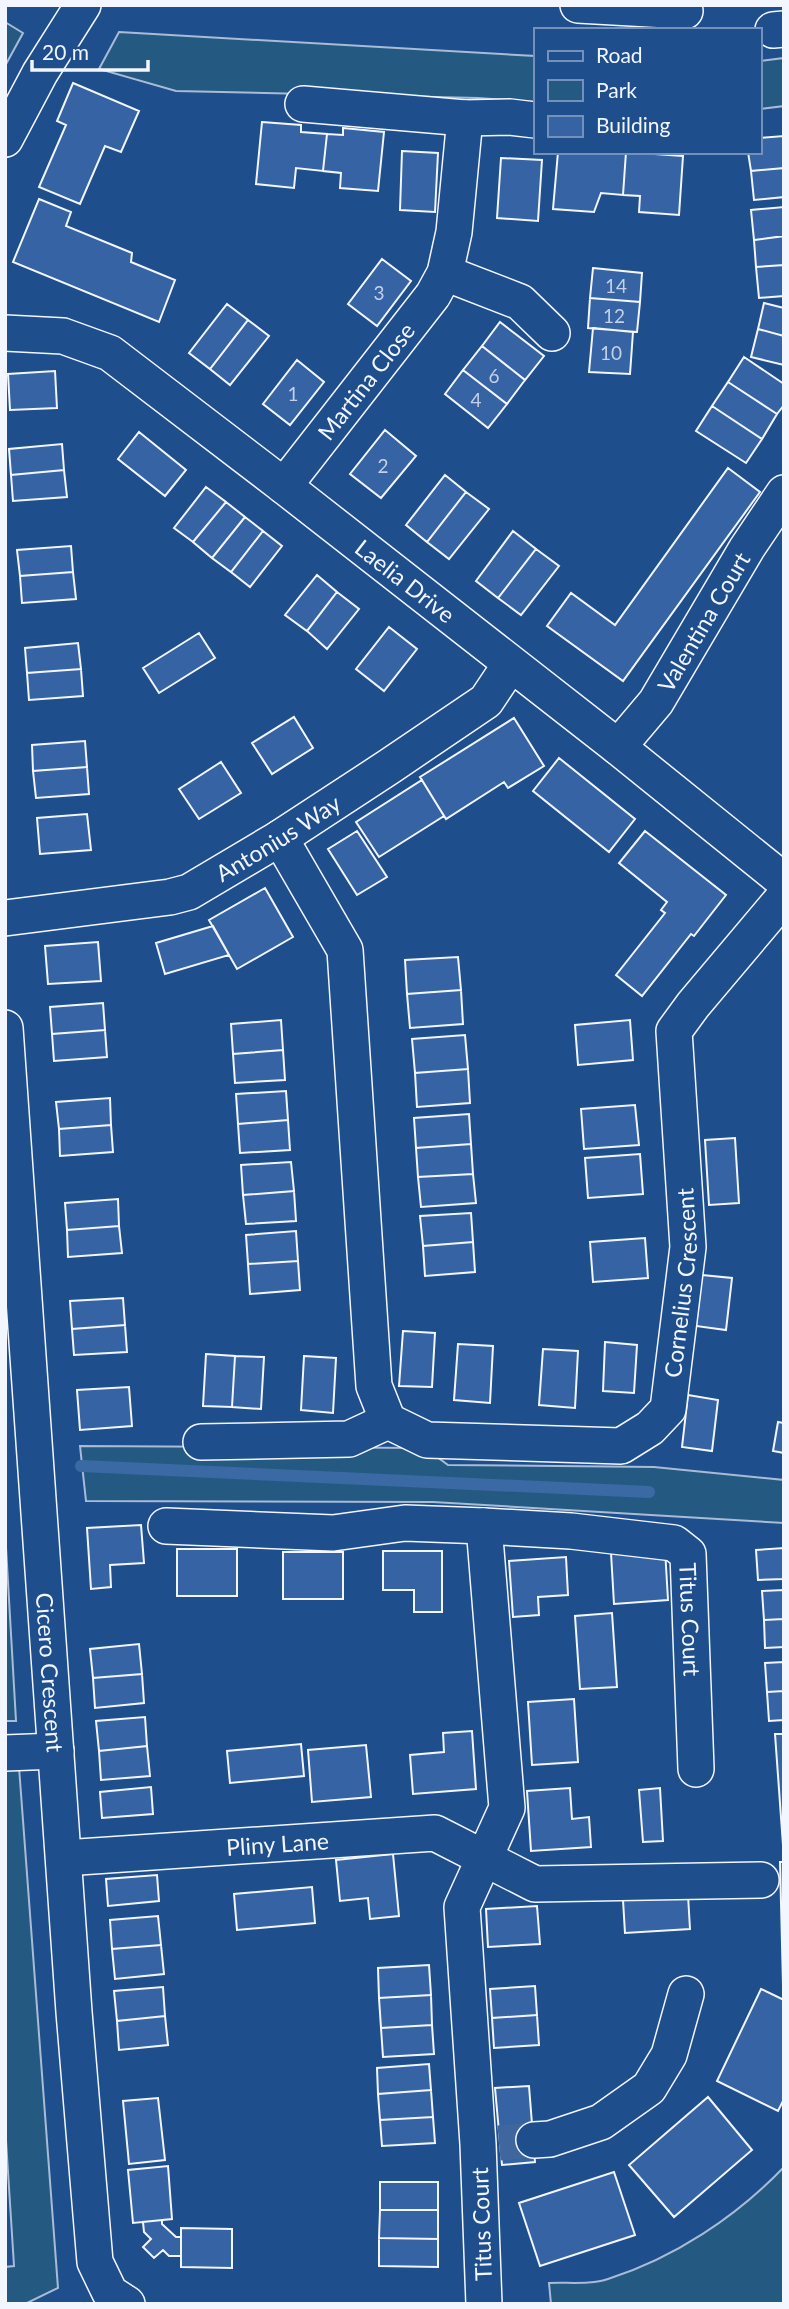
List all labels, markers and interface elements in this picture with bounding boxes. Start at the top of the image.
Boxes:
scale bar [32,28,147,72]
legend [534,28,761,154]
text: 20 m [42,39,89,64]
text: Road [596,42,643,67]
text: Park [596,77,637,102]
text: Building [596,112,671,137]
house number: 14 [605,274,627,297]
house number: 3 [373,281,385,304]
house number: 12 [603,304,625,327]
street label: Martina Close [311,317,420,445]
house number: 10 [600,341,622,364]
house number: 6 [488,364,500,387]
house number: 1 [287,382,299,405]
house number: 4 [470,388,482,411]
house number: 2 [377,454,389,477]
street label: Laelia Drive [350,533,461,628]
street label: Valentina Court [651,546,756,697]
street label: Antonius Way [210,788,346,887]
street label: Cornelius Crescent [658,1186,703,1379]
street label: Titus Court [674,1562,707,1677]
street label: Cicero Crescent [31,1592,70,1754]
street label: Pliny Lane [225,1826,330,1861]
street label: Titus Court [465,2166,497,2281]

